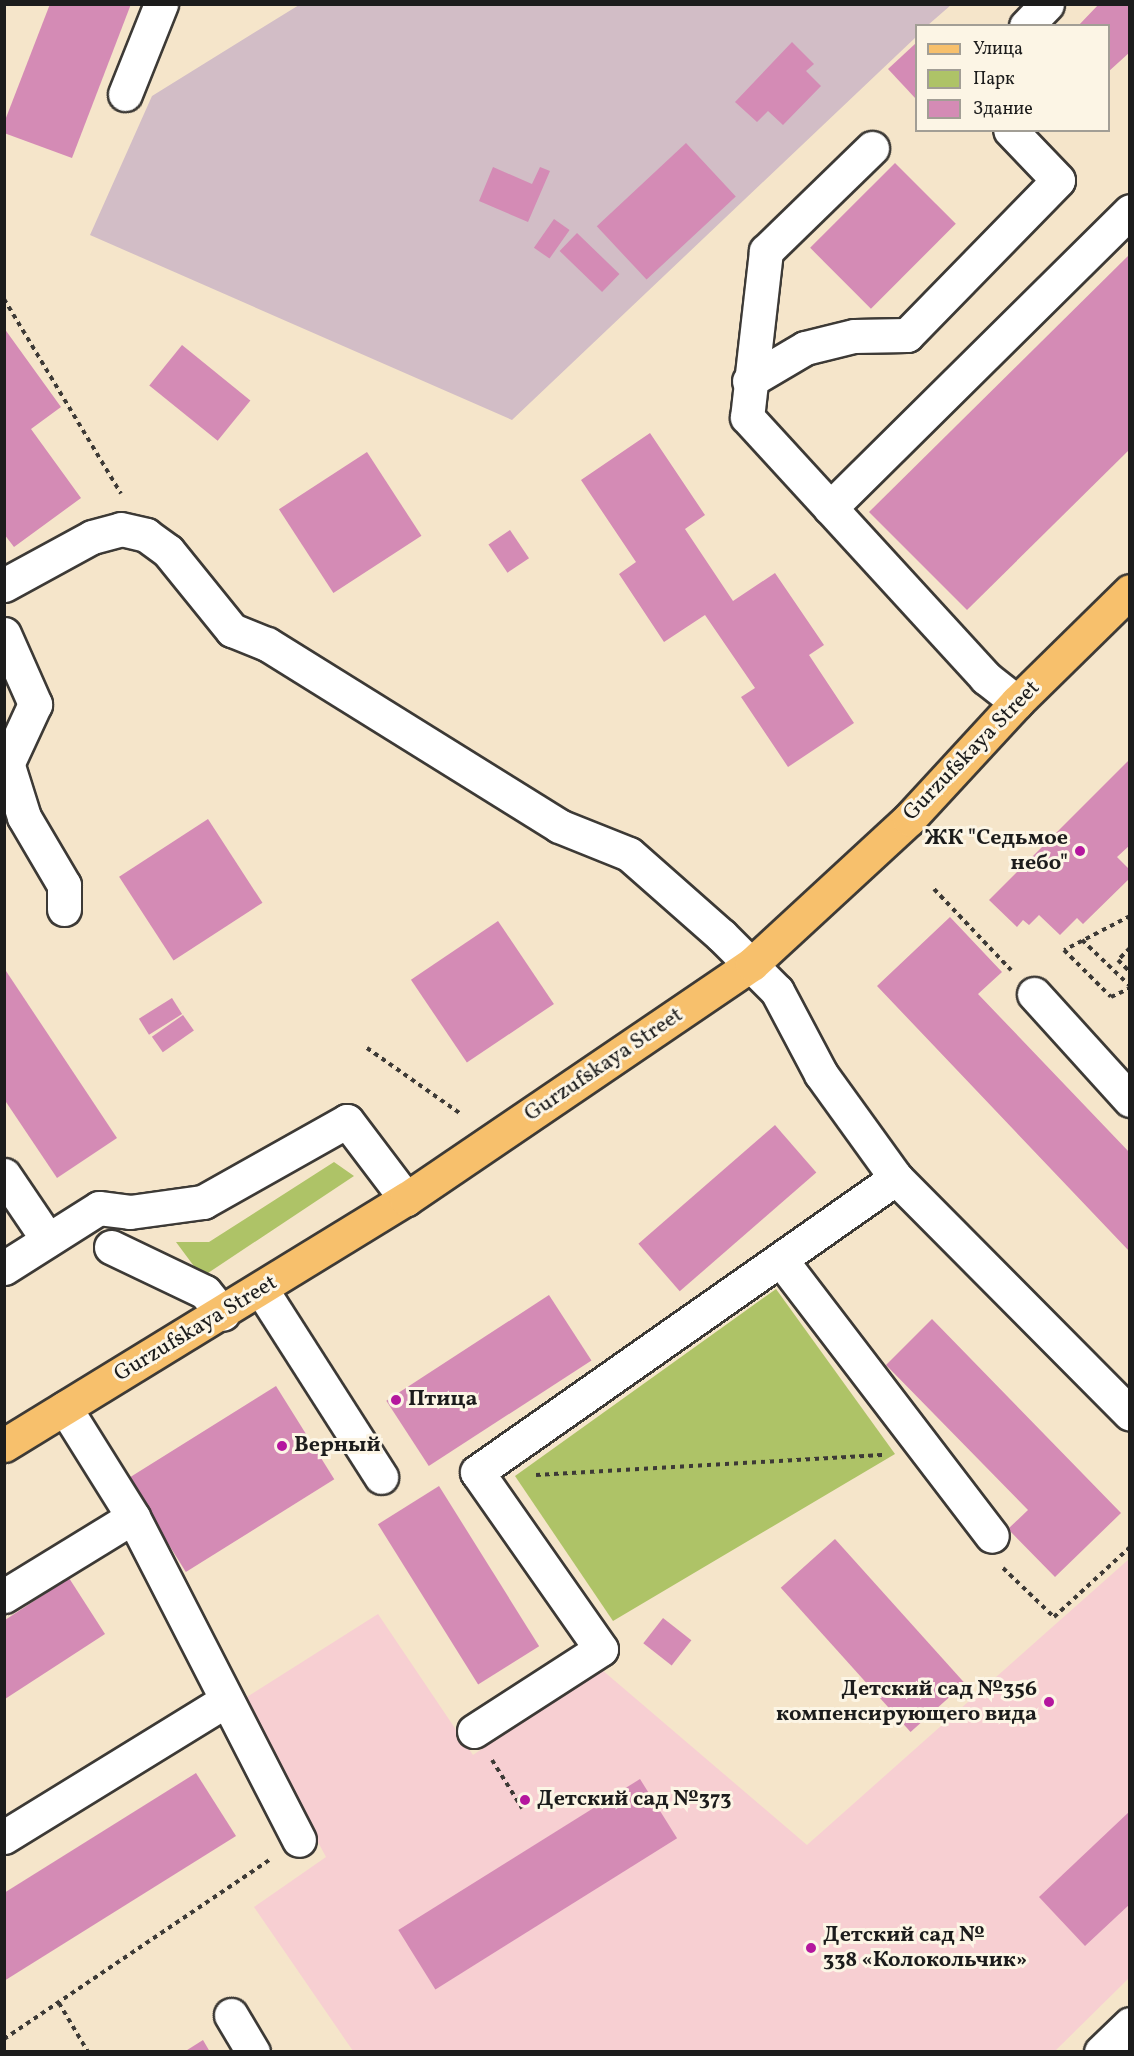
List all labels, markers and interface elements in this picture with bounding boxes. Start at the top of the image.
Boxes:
legend [915,24,1110,132]
text: Улица [973,37,1023,62]
text: Парк [973,67,1015,92]
text: Здание [973,97,1033,122]
street label: Gurzufskaya Street [898,675,1046,827]
place label: ЖК "Седьмое небо" [924,825,1068,876]
marker: ЖК "Седьмое небо" [1073,844,1087,858]
street label: Gurzufskaya Street [520,1002,688,1128]
street label: Gurzufskaya Street [110,1270,282,1388]
place label: Птица [408,1387,477,1413]
marker: Птица [389,1393,403,1407]
place label: Верный [294,1433,381,1459]
marker: Верный [275,1439,289,1453]
place label: Детский сад №356 компенсирующего вида [776,1676,1037,1728]
marker: Детский сад №356 компенсирующего вида [1042,1695,1056,1709]
place label: Детский сад №373 [537,1787,731,1813]
marker: Детский сад №373 [518,1793,532,1807]
place label: Детский сад № 338 «Колокольчик» [823,1922,1027,1974]
marker: Детский сад № 338 «Колокольчик» [804,1941,818,1955]

